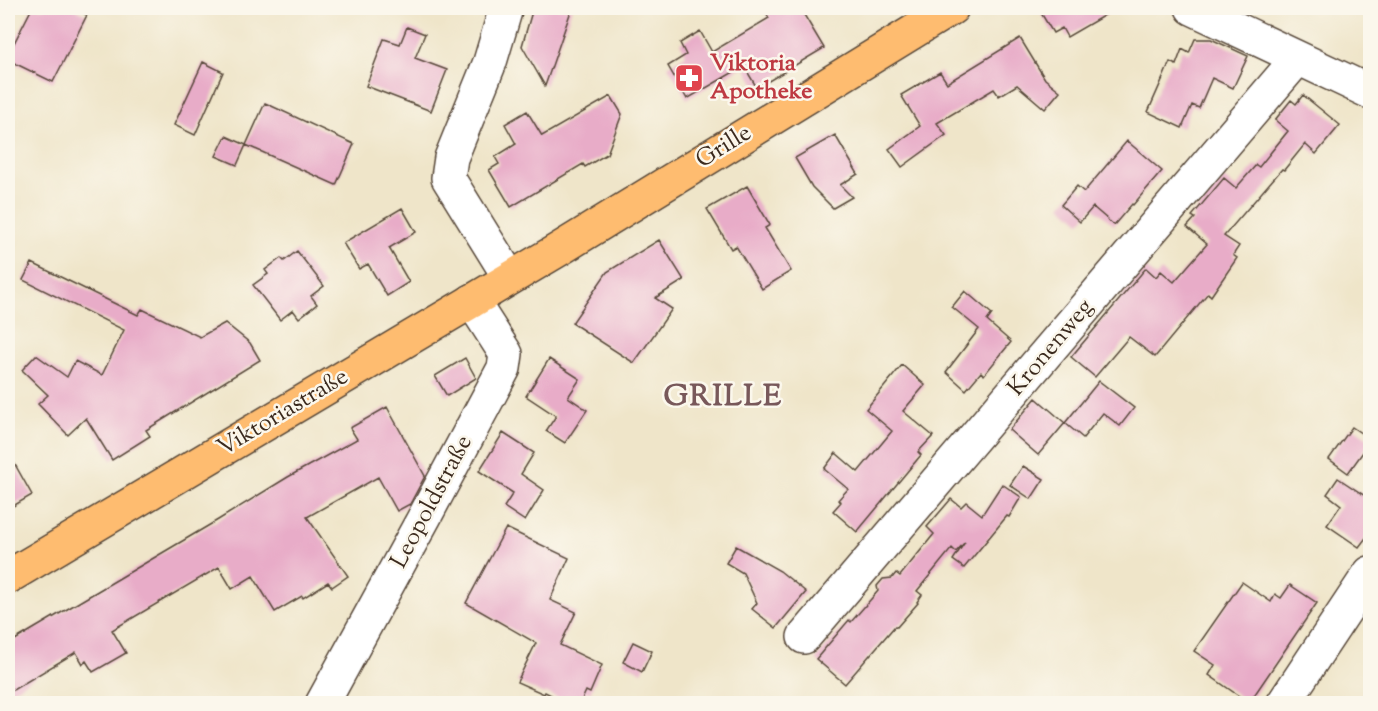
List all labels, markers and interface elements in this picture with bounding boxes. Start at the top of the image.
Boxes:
place label: Viktoria Apotheke [710,47,813,109]
pharmacy icon: Viktoria Apotheke [673,62,705,94]
street label: Grille [690,117,758,177]
street label: Kronenweg [1000,292,1102,404]
street label: Viktoriastraße [211,360,355,466]
district label: GRILLE [663,376,783,419]
street label: Leopoldstraße [383,429,481,575]

